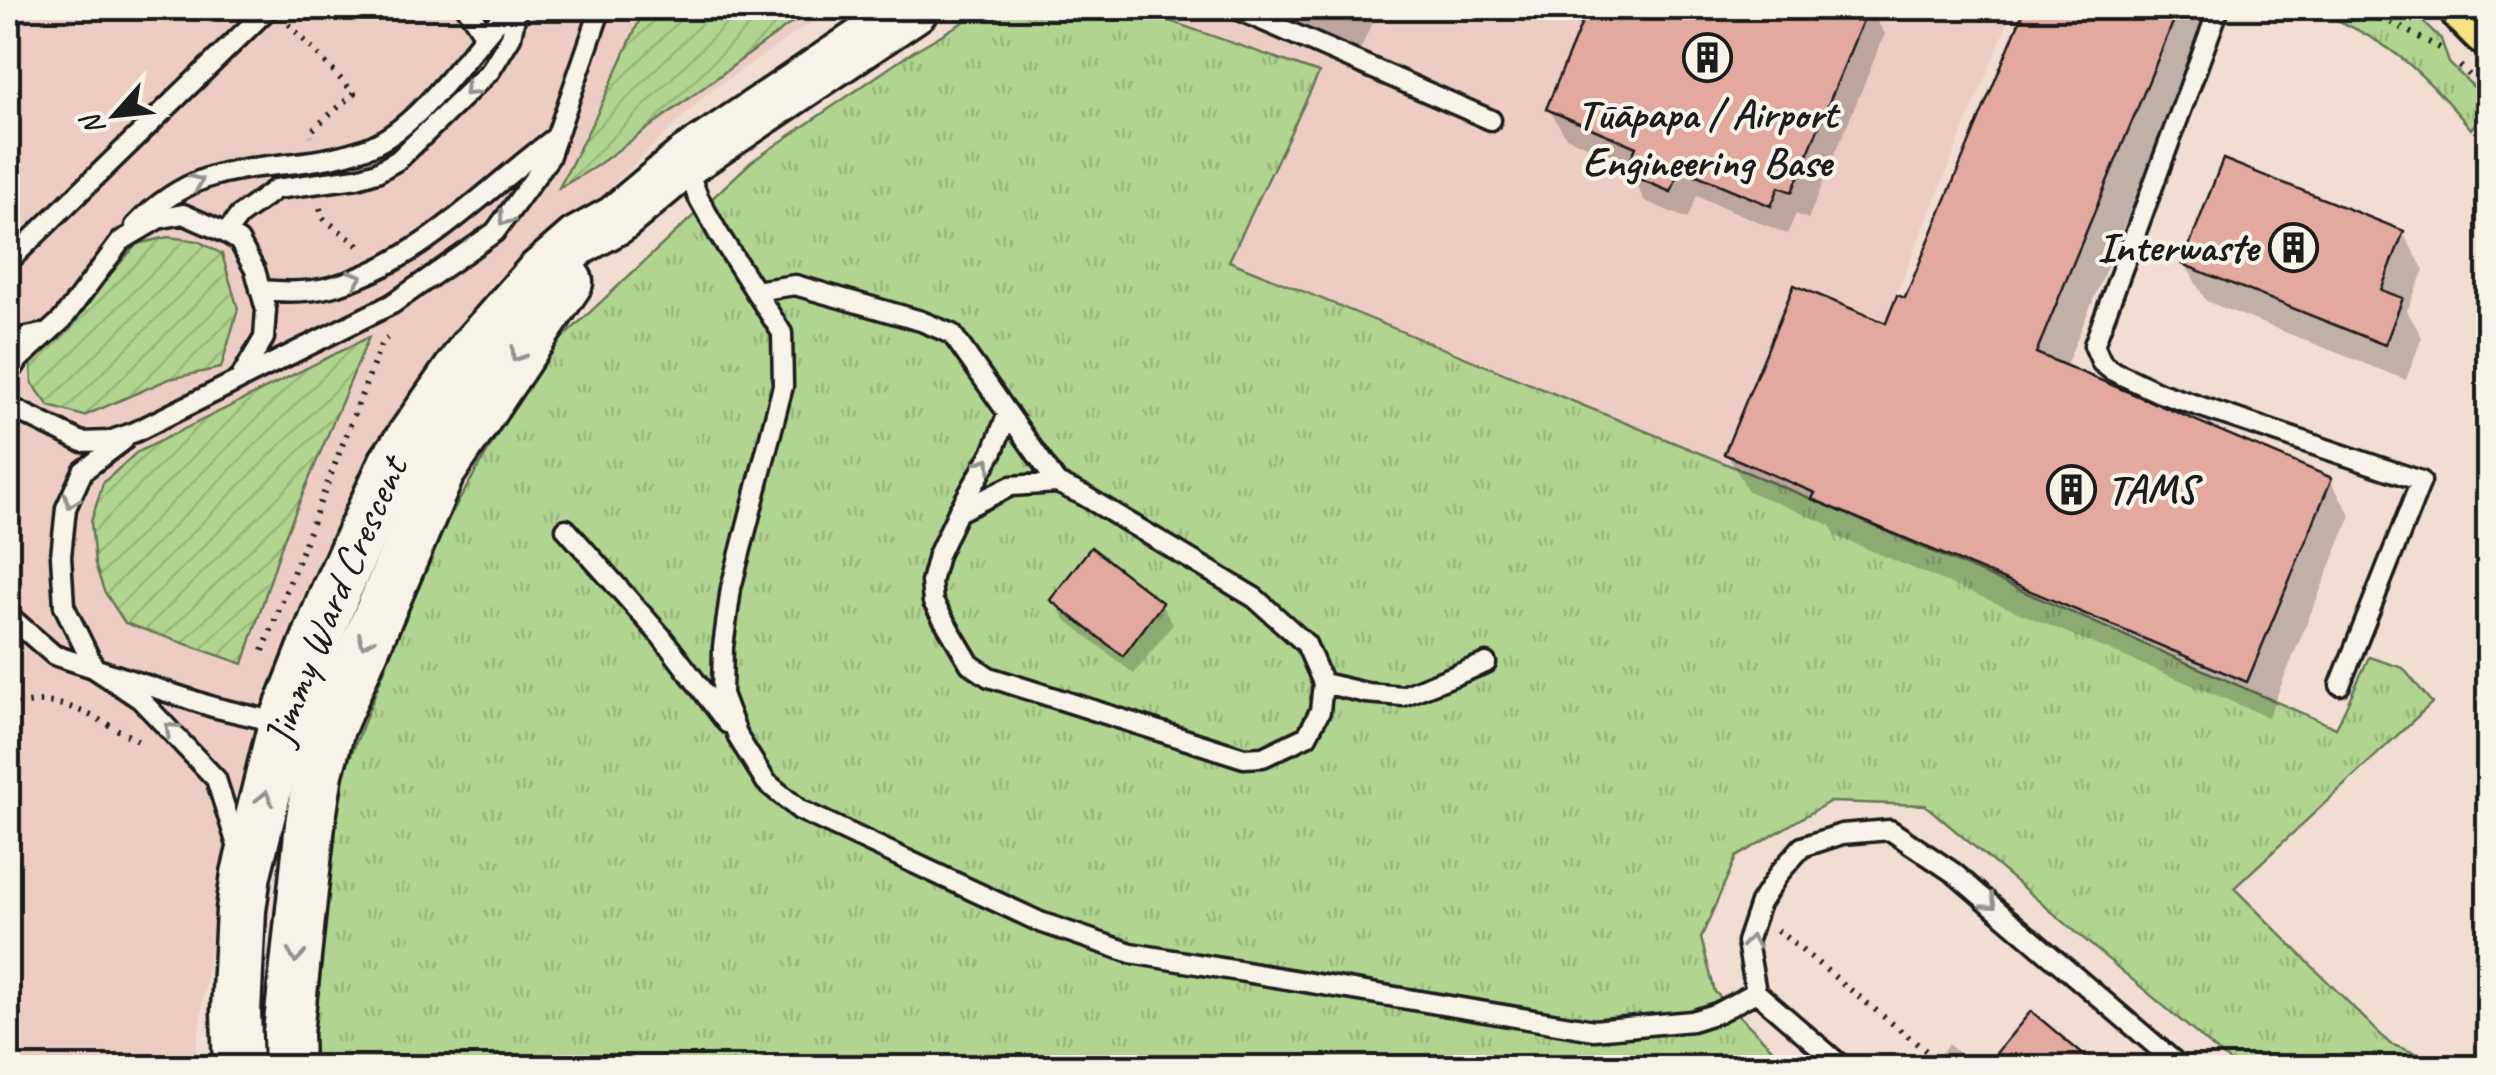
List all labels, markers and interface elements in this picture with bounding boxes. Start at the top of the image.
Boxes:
building icon: Tūāpapa / Airport Engineering Base [1681,32,1733,84]
north arrow [65,65,165,165]
one-way arrow [464,78,482,96]
place label: Tūāpapa / Airport Engineering Base [1577,88,1841,189]
text: N [72,106,113,142]
one-way arrow [187,174,205,194]
one-way arrow [499,208,517,226]
place label: Interwaste [2097,221,2261,274]
building icon: Interwaste [2267,221,2319,273]
one-way arrow [346,269,363,290]
one-way arrow [510,344,529,362]
street label: Jimmy Ward Crescent [252,445,421,753]
one-way arrow [972,456,991,474]
building icon: TAMS [2046,463,2098,515]
place label: TAMS [2107,463,2204,516]
one-way arrow [63,491,83,509]
one-way arrow [357,631,377,649]
one-way arrow [164,723,182,741]
one-way arrow [253,790,274,807]
one-way arrow [1978,891,1996,909]
one-way arrow [1740,934,1761,950]
one-way arrow [286,949,307,965]

